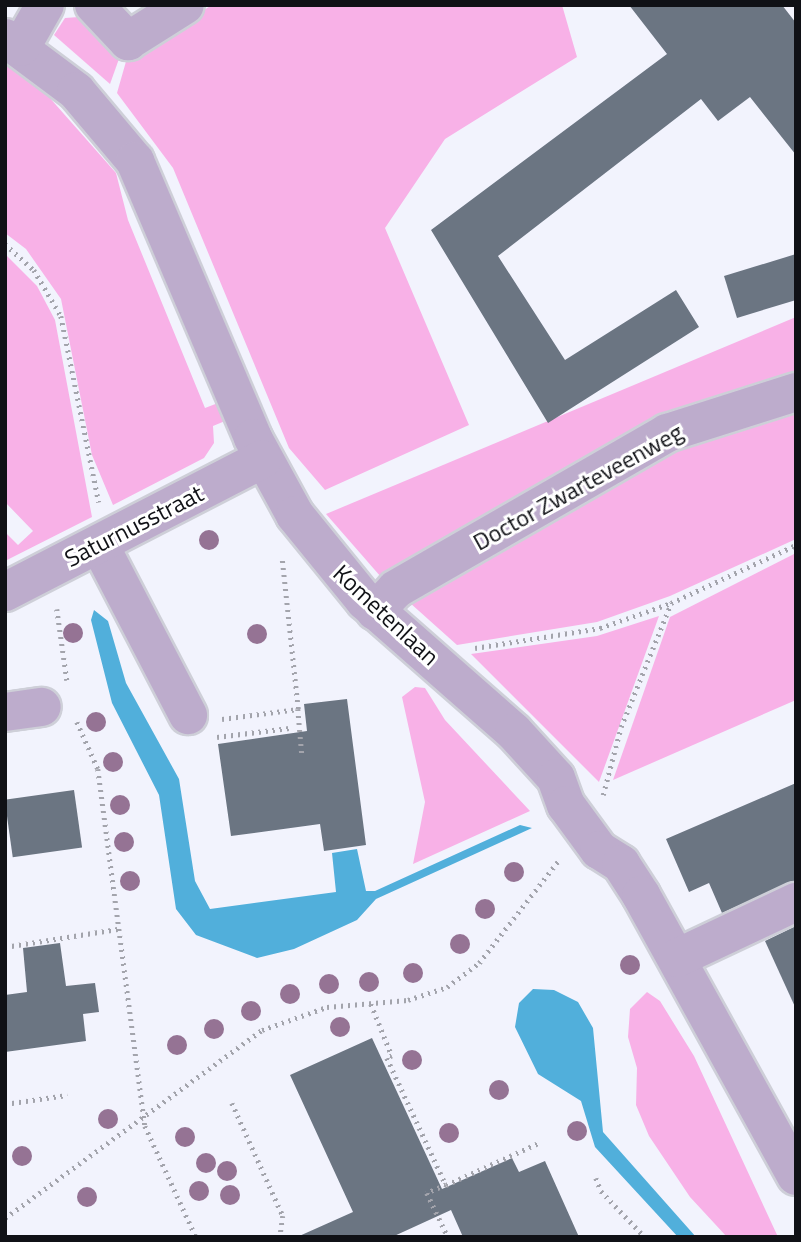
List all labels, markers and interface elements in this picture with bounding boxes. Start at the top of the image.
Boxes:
street label: Doctor Zwarteveenweg [468,417,688,557]
street label: Saturnusstraat [60,479,208,573]
street label: Kometenlaan [327,559,445,671]

